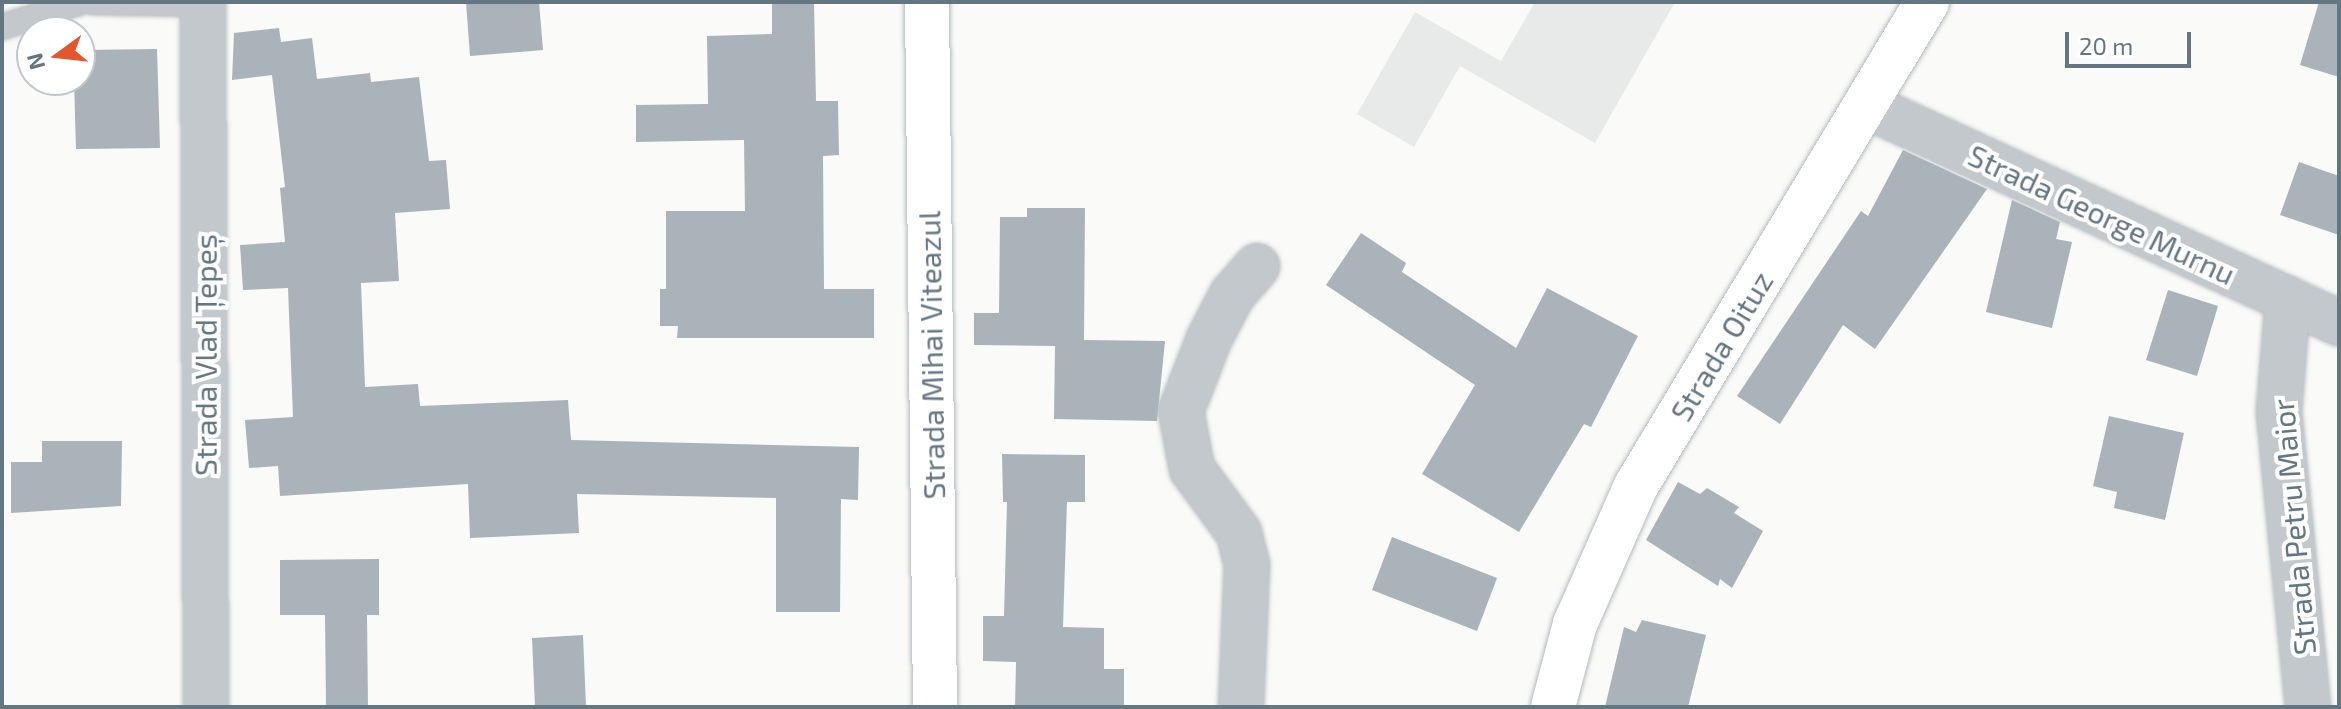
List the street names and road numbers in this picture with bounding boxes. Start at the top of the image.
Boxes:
street label: Strada George Murnu [1963,136,2241,292]
street label: Strada Mihai Viteazul [910,210,952,500]
street label: Strada Vlad Țepeș [187,233,223,477]
street label: Strada Oituz [1662,265,1780,427]
street label: Strada Petru Maior [2264,397,2322,657]

